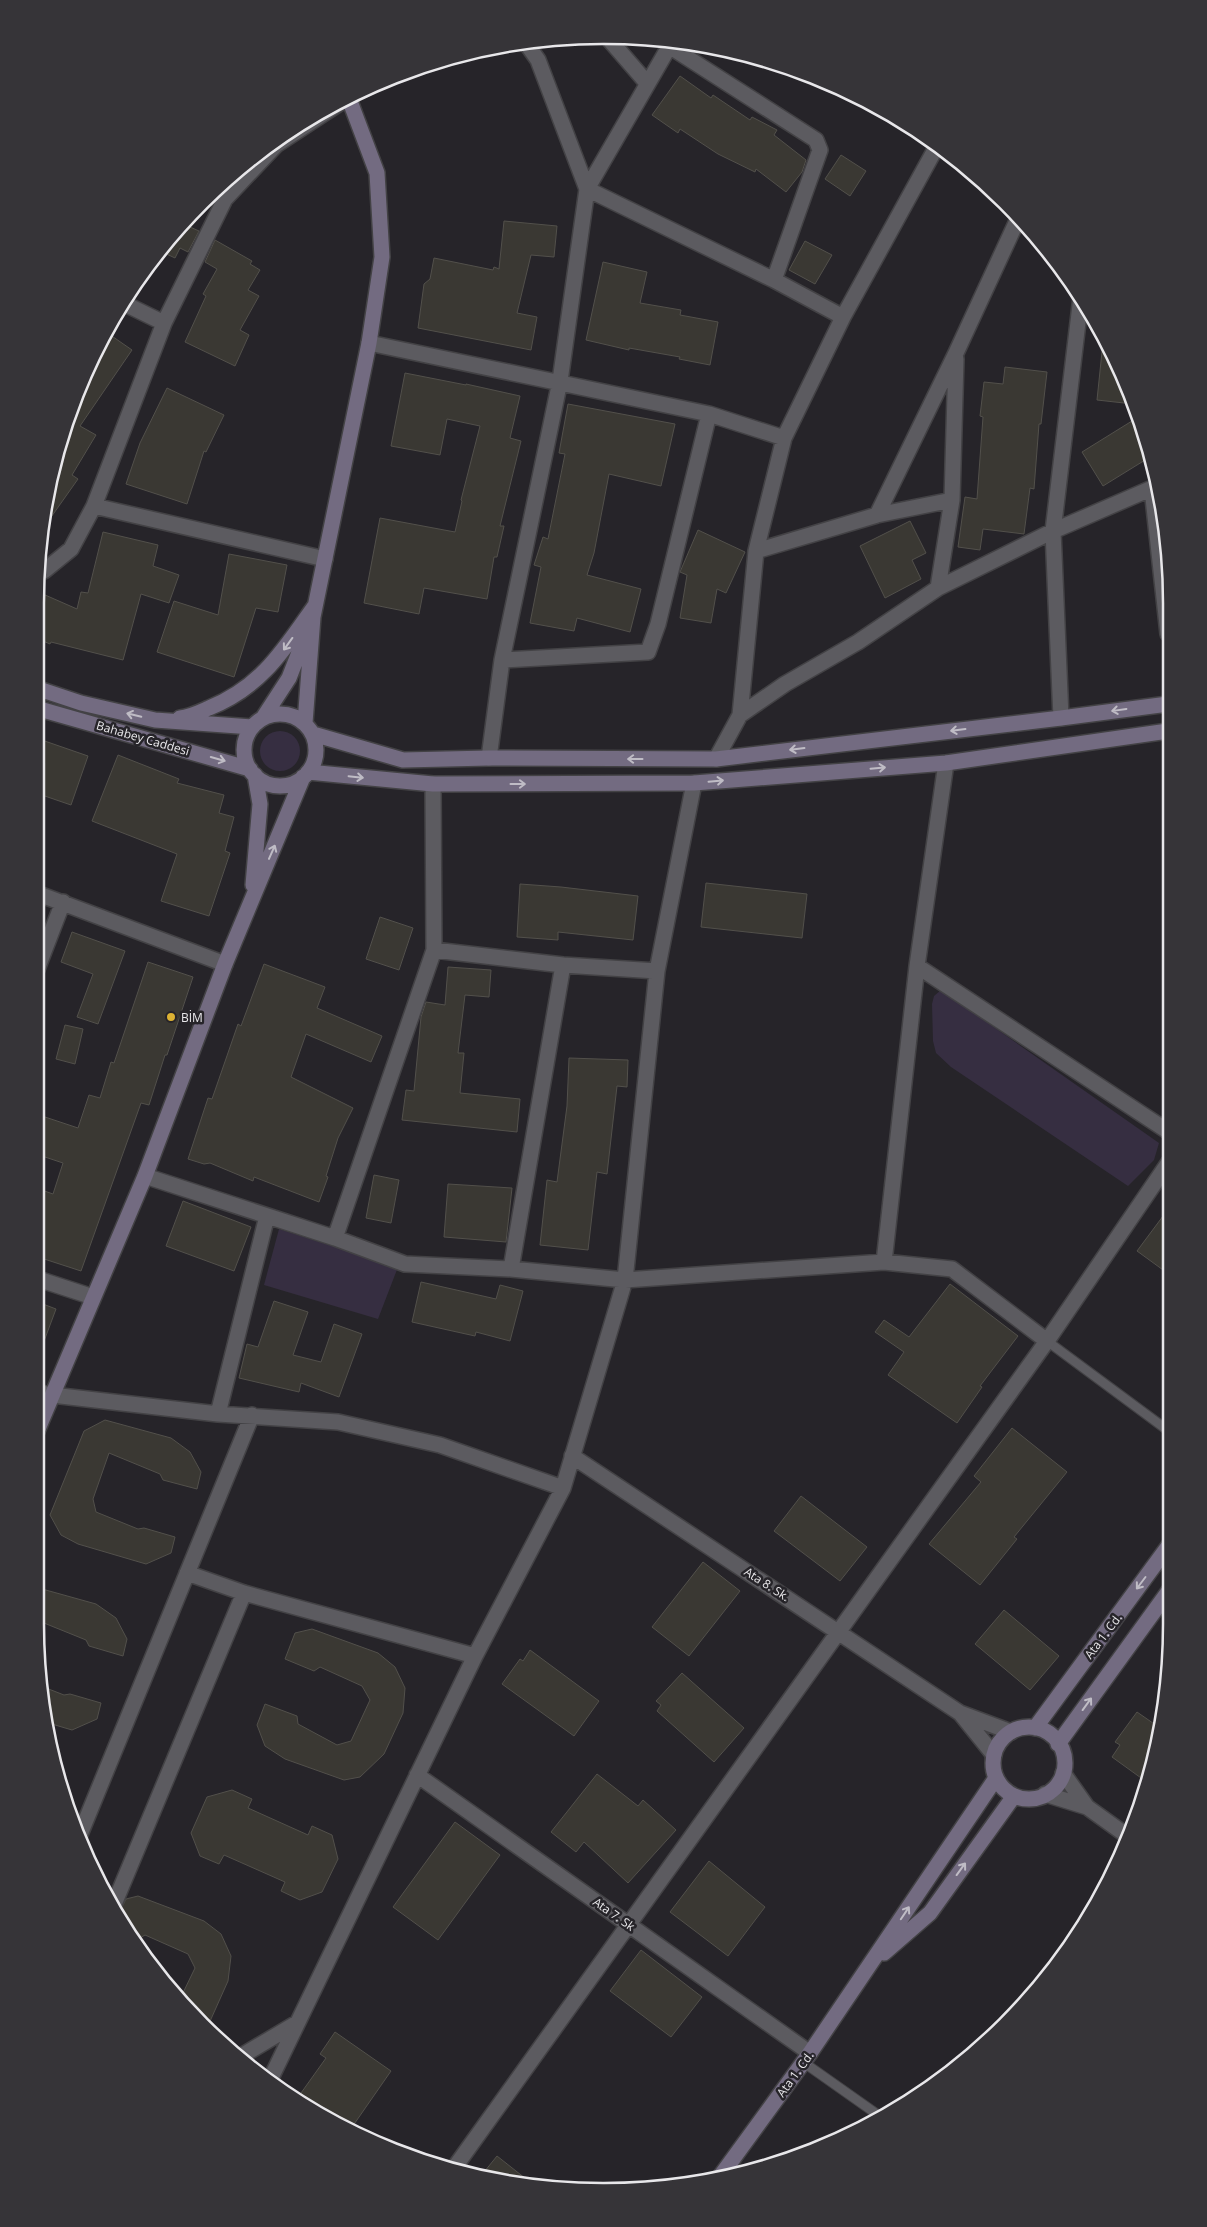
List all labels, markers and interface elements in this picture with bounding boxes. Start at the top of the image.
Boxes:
one-way arrow [283,636,293,650]
one-way arrow [1112,706,1128,716]
one-way arrow [127,710,143,719]
street label: Bahabey Caddesi [94,717,192,759]
one-way arrow [950,725,966,735]
one-way arrow [789,744,805,754]
one-way arrow [627,754,643,763]
one-way arrow [209,755,225,765]
one-way arrow [869,764,885,773]
one-way arrow [348,772,364,782]
one-way arrow [707,777,723,786]
one-way arrow [510,779,526,789]
one-way arrow [267,845,277,860]
place label: BİM [181,1009,203,1026]
marker: BİM [165,1011,177,1023]
street label: Ata 8. Sk. [741,1563,793,1605]
one-way arrow [1136,1576,1147,1589]
street label: Ata 1. Cd. [1080,1610,1126,1662]
one-way arrow [1082,1697,1092,1711]
one-way arrow [956,1863,967,1877]
street label: Ata 7. Sk [590,1893,639,1935]
one-way arrow [900,1906,910,1920]
street label: Ata 1. Cd. [773,2048,817,2100]

